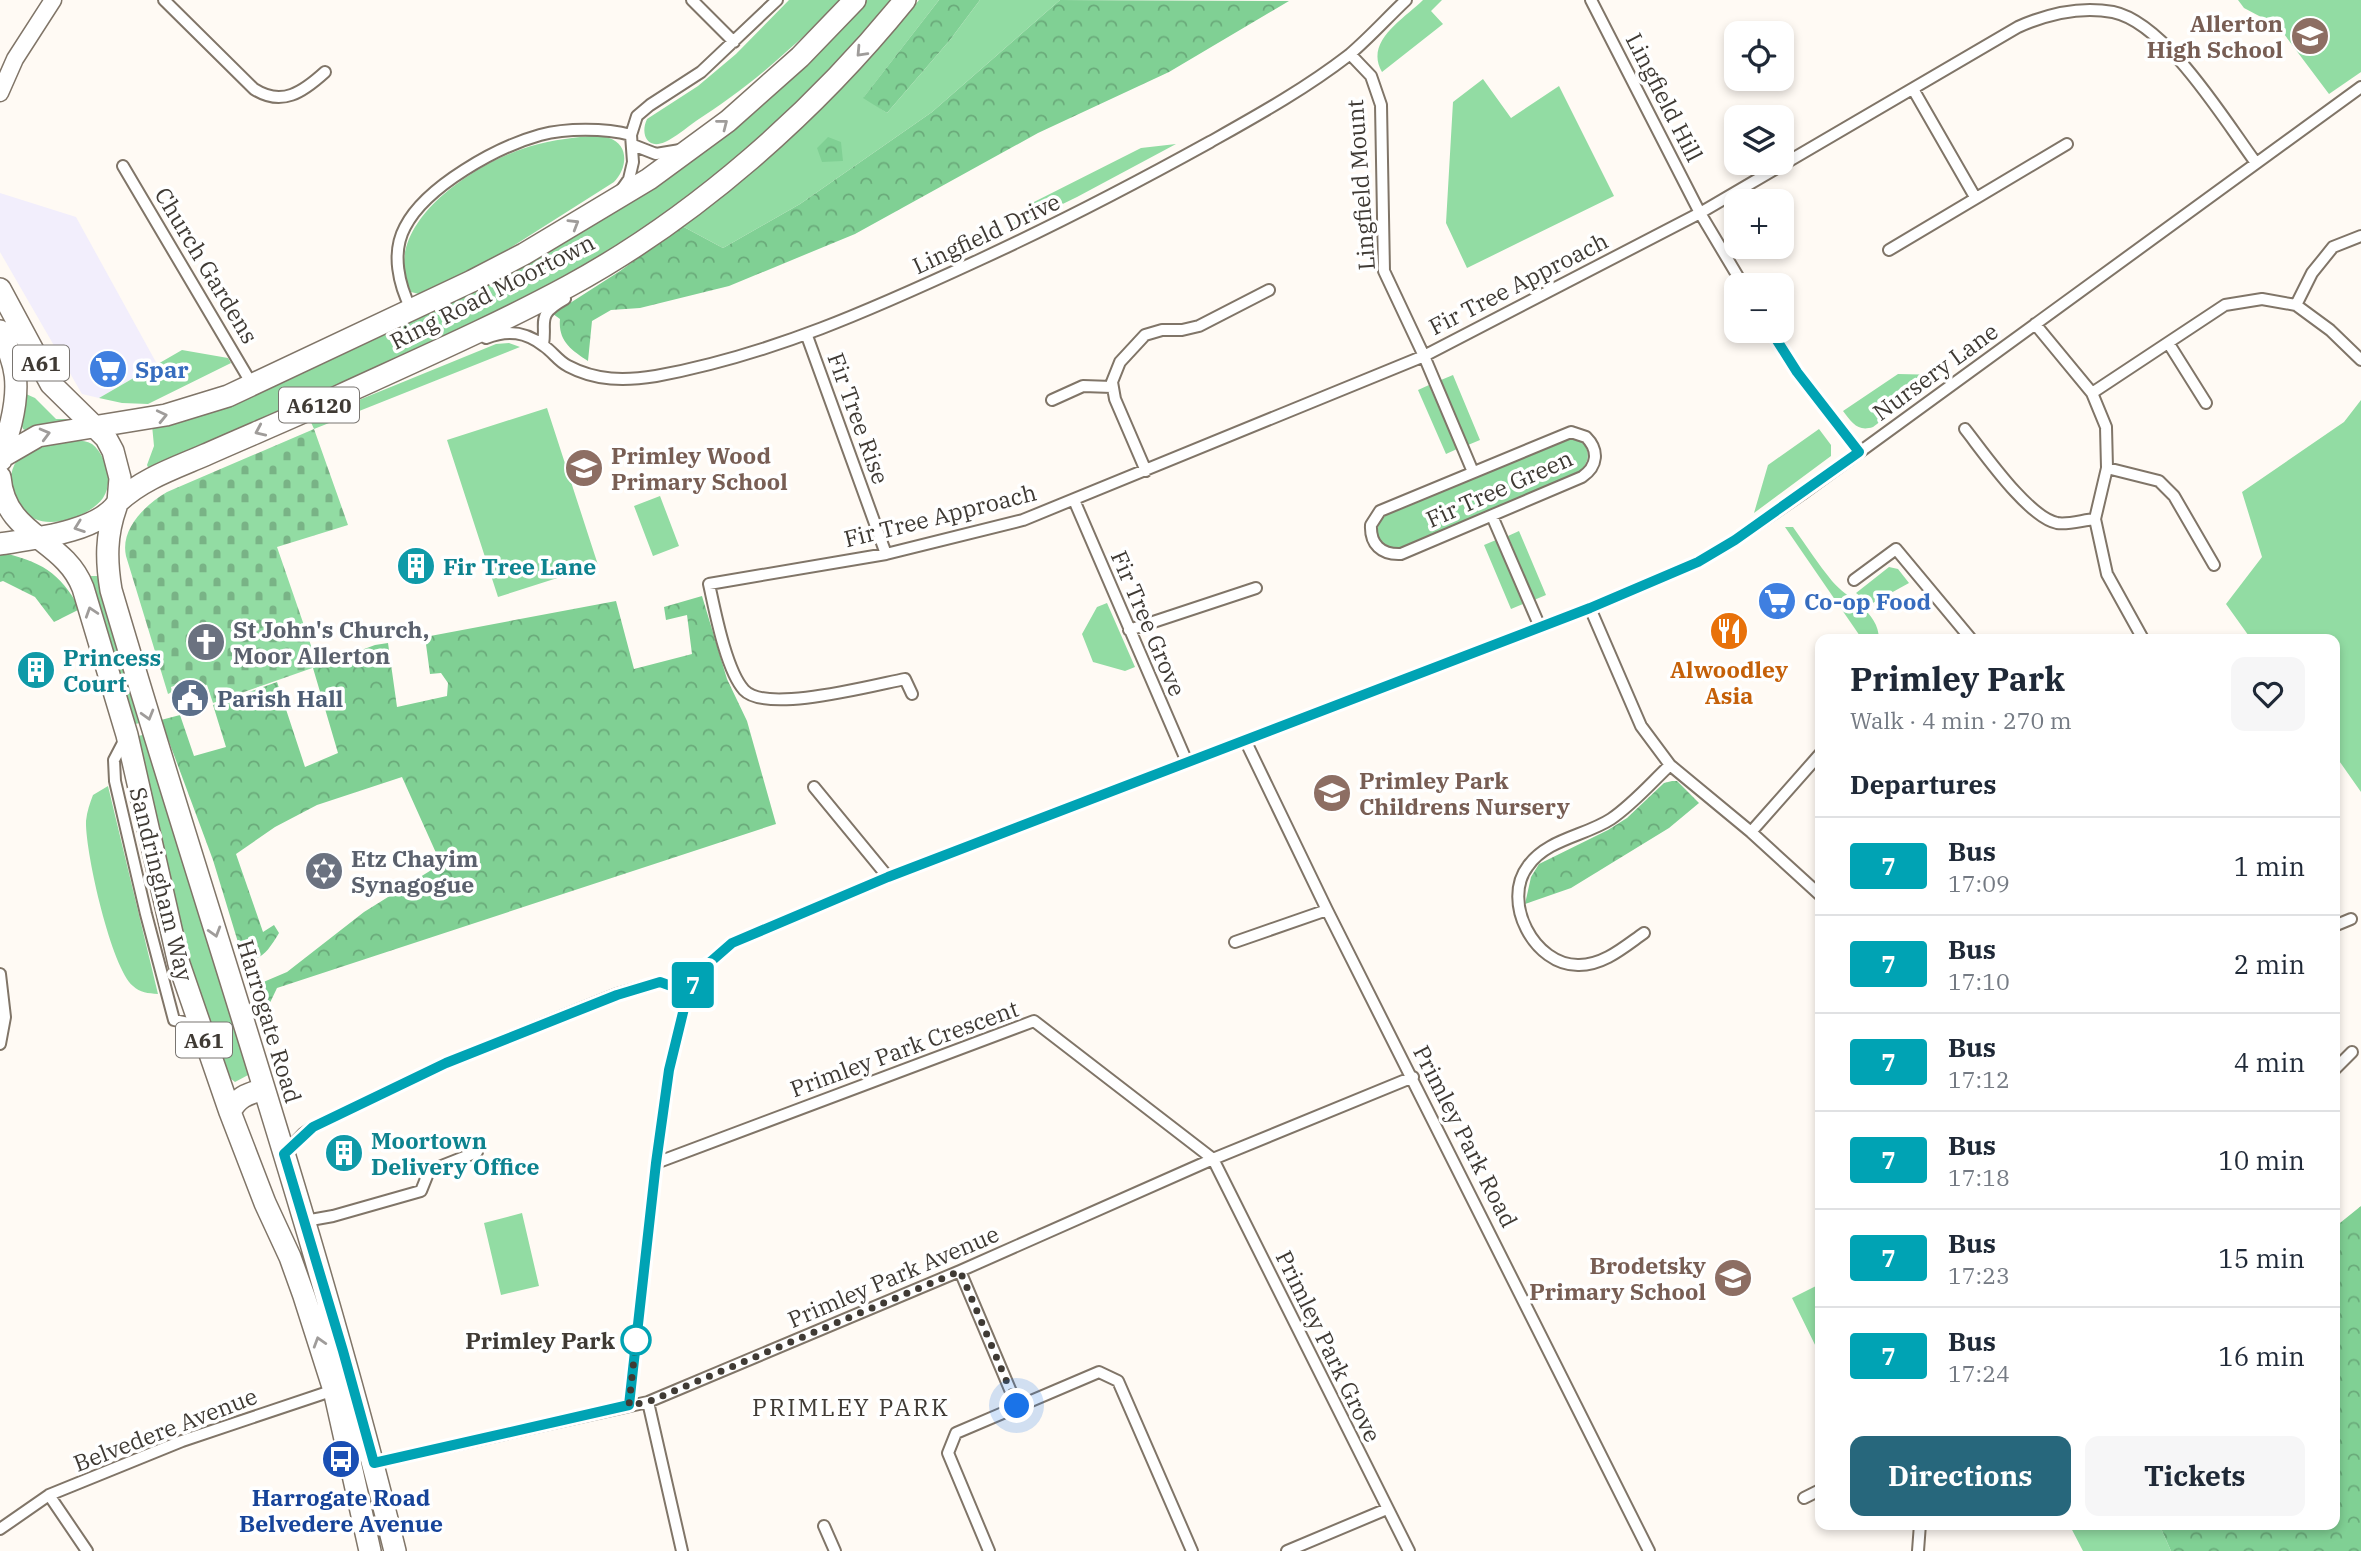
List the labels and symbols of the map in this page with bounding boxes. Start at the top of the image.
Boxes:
place label: Allerton High School [2147,8,2283,64]
school or university icon: Allerton High School [2289,15,2331,57]
street label: Lingfield Hill [1620,28,1710,166]
one-way arrow [856,44,869,57]
street label: Lingfield Mount [1339,99,1381,271]
one-way arrow [716,119,728,132]
street label: Church Gardens [149,181,265,349]
street label: Lingfield Drive [907,186,1065,280]
one-way arrow [567,219,580,232]
street label: Fir Tree Approach [1423,225,1613,341]
street label: Ring Road Moortown [385,226,599,356]
street label: Nursery Lane [1866,315,2004,427]
road number: A61 [13,346,69,380]
supermarket icon: Spar [87,348,129,390]
street label: Fir Tree Rise [821,348,897,488]
place label: Spar [135,354,189,384]
road number: A6120 [279,388,359,422]
one-way arrow [156,409,168,424]
one-way arrow [255,423,267,437]
one-way arrow [39,428,51,442]
place label: Primley Wood Primary School [611,440,788,496]
street label: Fir Tree Green [1421,442,1577,534]
school or university icon: Primley Wood Primary School [563,447,605,489]
street label: Fir Tree Approach [841,477,1039,553]
one-way arrow [73,519,85,533]
building icon: Fir Tree Lane [395,545,437,587]
street label: Fir Tree Grove [1105,546,1193,700]
place label: Fir Tree Lane [443,551,596,581]
supermarket icon: Co-op Food [1756,580,1798,622]
place label: Co-op Food [1804,586,1931,616]
one-way arrow [85,606,99,619]
restaurant icon: Alwoodley Asia [1708,610,1750,652]
place label: St John's Church, Moor Allerton [233,614,429,670]
church icon: St John's Church, Moor Allerton [185,621,227,663]
place label: Princess Court [63,642,161,698]
building icon: Princess Court [15,649,57,691]
place label: Alwoodley Asia [1670,654,1788,710]
public building icon: Parish Hall [169,677,211,719]
place label: Parish Hall [217,683,343,713]
one-way arrow [139,709,154,721]
place label: Primley Park Childrens Nursery [1359,765,1570,821]
school or university icon: Primley Park Childrens Nursery [1311,772,1353,814]
street label: Sandringham Way [123,784,201,985]
place label: Etz Chayim Synagogue [351,843,478,899]
synagogue icon: Etz Chayim Synagogue [303,850,345,892]
one-way arrow [207,926,221,938]
street label: Harrogate Road [231,936,309,1106]
line badge: 7 [670,962,716,1008]
street label: Primley Park Crescent [786,993,1022,1103]
road number: A61 [176,1023,232,1058]
street label: Primley Park Road [1407,1040,1525,1232]
place label: Moortown Delivery Office [371,1125,539,1181]
building icon: Moortown Delivery Office [323,1132,365,1174]
street label: Primley Park Avenue [783,1218,1003,1334]
street label: Primley Park Grove [1270,1245,1388,1447]
place label: Brodetsky Primary School [1529,1250,1706,1306]
school or university icon: Brodetsky Primary School [1712,1257,1754,1299]
place label: Primley Park [465,1325,616,1355]
marker: Primley Park [621,1325,651,1355]
one-way arrow [312,1336,327,1348]
street label: Belvedere Avenue [69,1380,261,1478]
your location [999,1388,1034,1423]
district label: PRIMLEY PARK [752,1391,950,1423]
bus stop icon: Harrogate Road Belvedere Avenue [320,1438,362,1480]
place label: Harrogate Road Belvedere Avenue [239,1482,443,1538]

